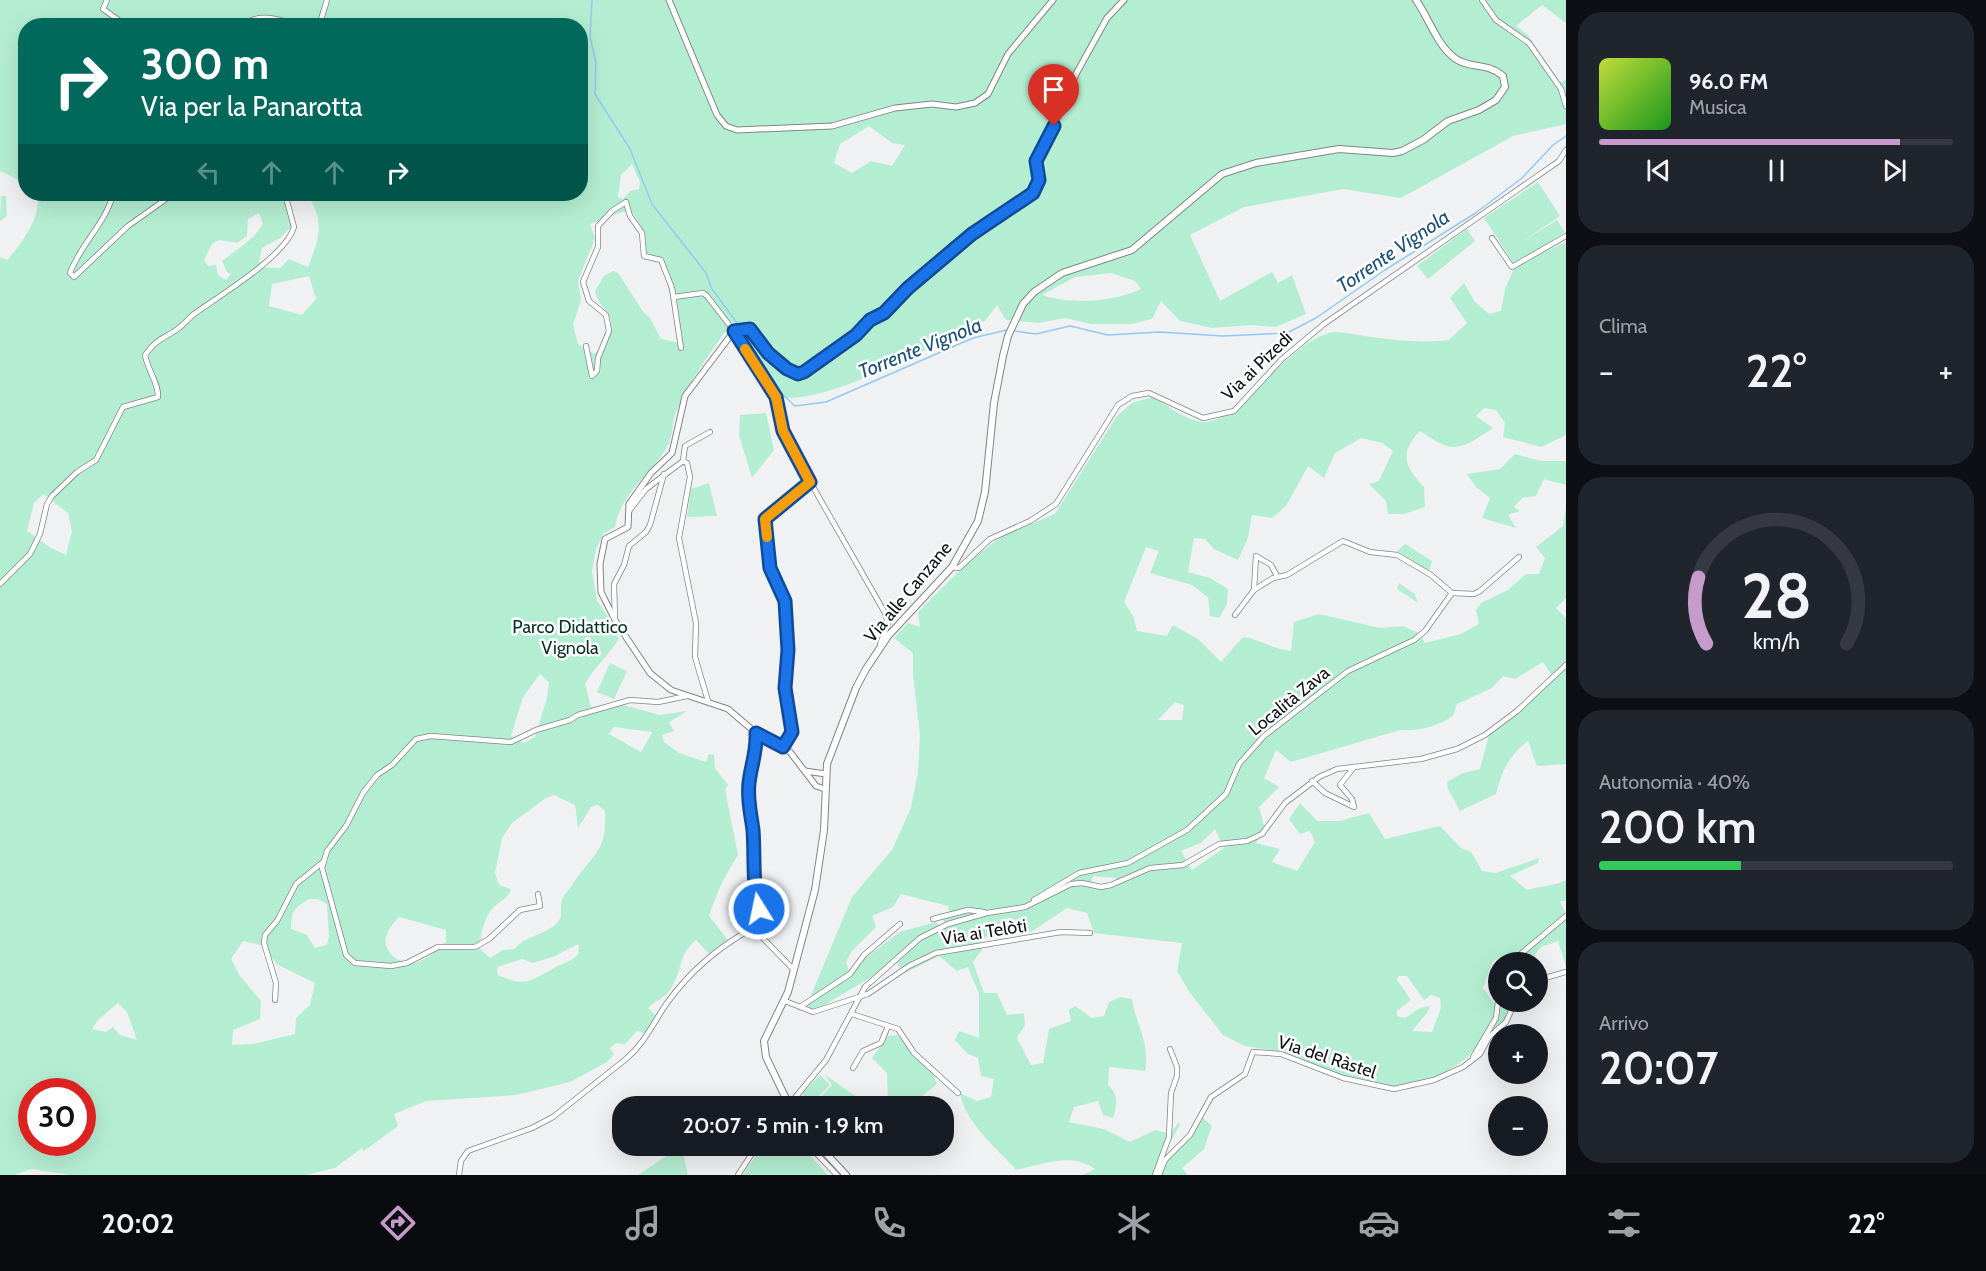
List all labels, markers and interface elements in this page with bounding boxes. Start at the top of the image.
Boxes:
text: 300 m [141,38,269,90]
icon: right [42,42,120,120]
pin [1028,64,1079,126]
text: 96.0 FM [1689,68,1768,95]
icon: arrive [1037,73,1070,106]
text: Via per la Panarotta [141,90,362,123]
text: Musica [1689,95,1747,119]
icon: previous [1642,154,1675,187]
icon: pause [1760,154,1793,187]
icon: next [1878,154,1911,187]
icon: left [192,156,225,189]
icon: ahead [255,156,288,189]
icon: ahead [318,156,351,189]
icon: right [381,156,414,189]
water label: Torrente Vignola [1332,204,1454,298]
water label: Torrente Vignola [855,312,985,384]
text: Clima [1599,314,1647,338]
street label: Via ai Pizedi [1217,327,1297,405]
text: 22° [1746,344,1806,398]
text: − [1599,351,1614,391]
text: + [1938,351,1953,391]
street label: Via alle Canzane [859,537,957,647]
text: 28 [1741,559,1811,635]
park label: Parco Didattico Vignola [512,616,628,659]
text: km/h [1753,629,1799,655]
street label: Località Zava [1244,661,1334,740]
text: Autonomia · 40% [1599,770,1750,794]
text: 200 km [1599,800,1757,854]
position arrow [727,877,791,941]
street label: Via ai Telòti [940,914,1028,950]
map controls [1488,952,1548,1156]
button: search [1488,952,1548,1012]
text: Arrivo [1599,1011,1649,1035]
button: + [1488,1024,1548,1084]
street label: Via del Ràstel [1275,1031,1380,1083]
text: 20:07 [1599,1041,1718,1095]
speed limit sign: 30 [18,1078,96,1156]
button: − [1488,1096,1548,1156]
text: 20:07 · 5 min · 1.9 km [683,1112,883,1139]
icon: directions [377,1202,419,1244]
icon: music [622,1202,664,1244]
icon: phone [868,1202,910,1244]
icon: climate [1113,1202,1155,1244]
icon: car [1358,1202,1400,1244]
icon: filters [1603,1202,1645,1244]
text: 20:02 [102,1207,174,1240]
text: 22° [1848,1207,1884,1240]

